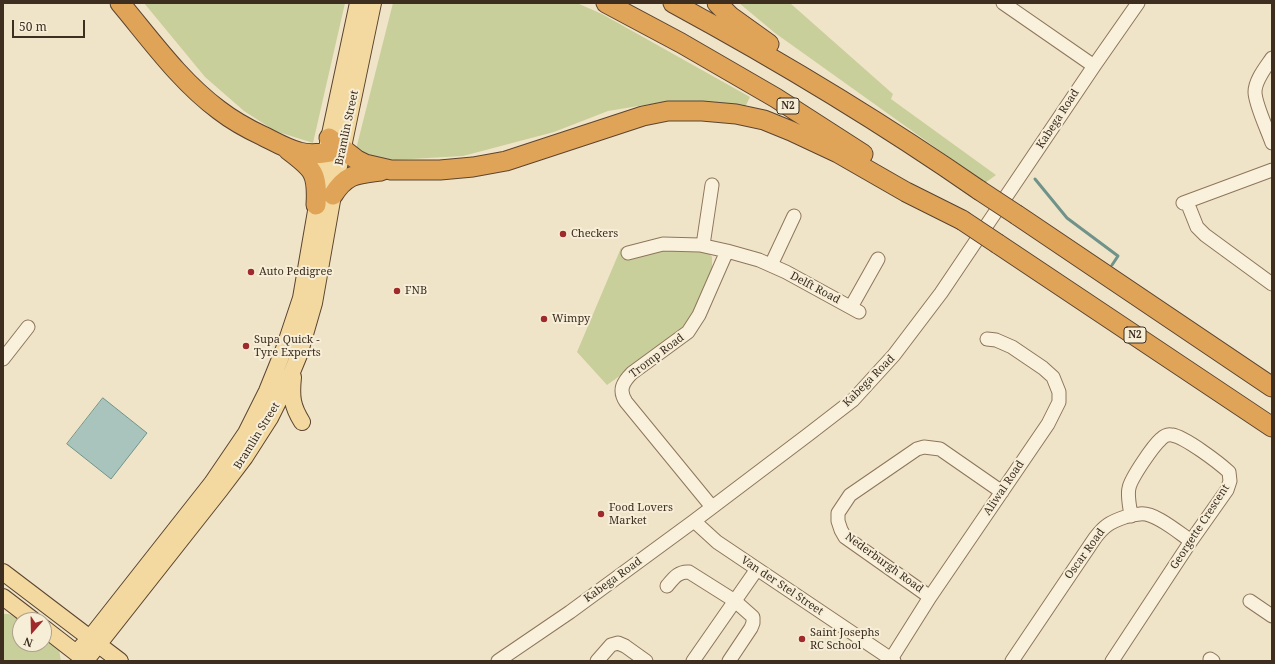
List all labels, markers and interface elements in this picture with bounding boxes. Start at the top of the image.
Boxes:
scale bar [14,12,87,38]
text: 50 m [19,18,47,35]
street label: Kabega Road [1034,87,1082,151]
street label: Bramlin Street [333,89,361,167]
road number: N2 [777,98,799,114]
place label: Checkers [571,227,618,241]
marker: Checkers [558,229,568,239]
place label: Auto Pedigree [259,265,332,279]
marker: Auto Pedigree [246,267,256,277]
street label: Delft Road [788,269,842,307]
place label: FNB [405,284,427,298]
marker: FNB [392,286,402,296]
place label: Wimpy [552,312,590,326]
marker: Wimpy [539,314,549,324]
road number: N2 [1124,327,1146,343]
street label: Tromp Road [627,331,687,381]
place label: Supa Quick - Tyre Experts [254,333,321,359]
marker: Supa Quick - Tyre Experts [241,341,251,351]
street label: Kabega Road [840,352,898,410]
street label: Bramlin Street [231,400,283,472]
street label: Aliwal Road [981,458,1027,518]
street label: Georgette Crescent [1168,482,1232,572]
place label: Food Lovers Market [609,501,673,527]
marker: Food Lovers Market [596,509,606,519]
street label: Oscar Road [1062,526,1108,582]
street label: Nederburgh Road [842,530,926,596]
street label: Van der Stel Street [738,554,826,618]
street label: Kabega Road [582,555,644,605]
north arrow [12,612,52,652]
place label: Saint Josephs RC School [810,626,879,652]
text: N [21,634,35,651]
marker: Saint Josephs RC School [797,634,807,644]

